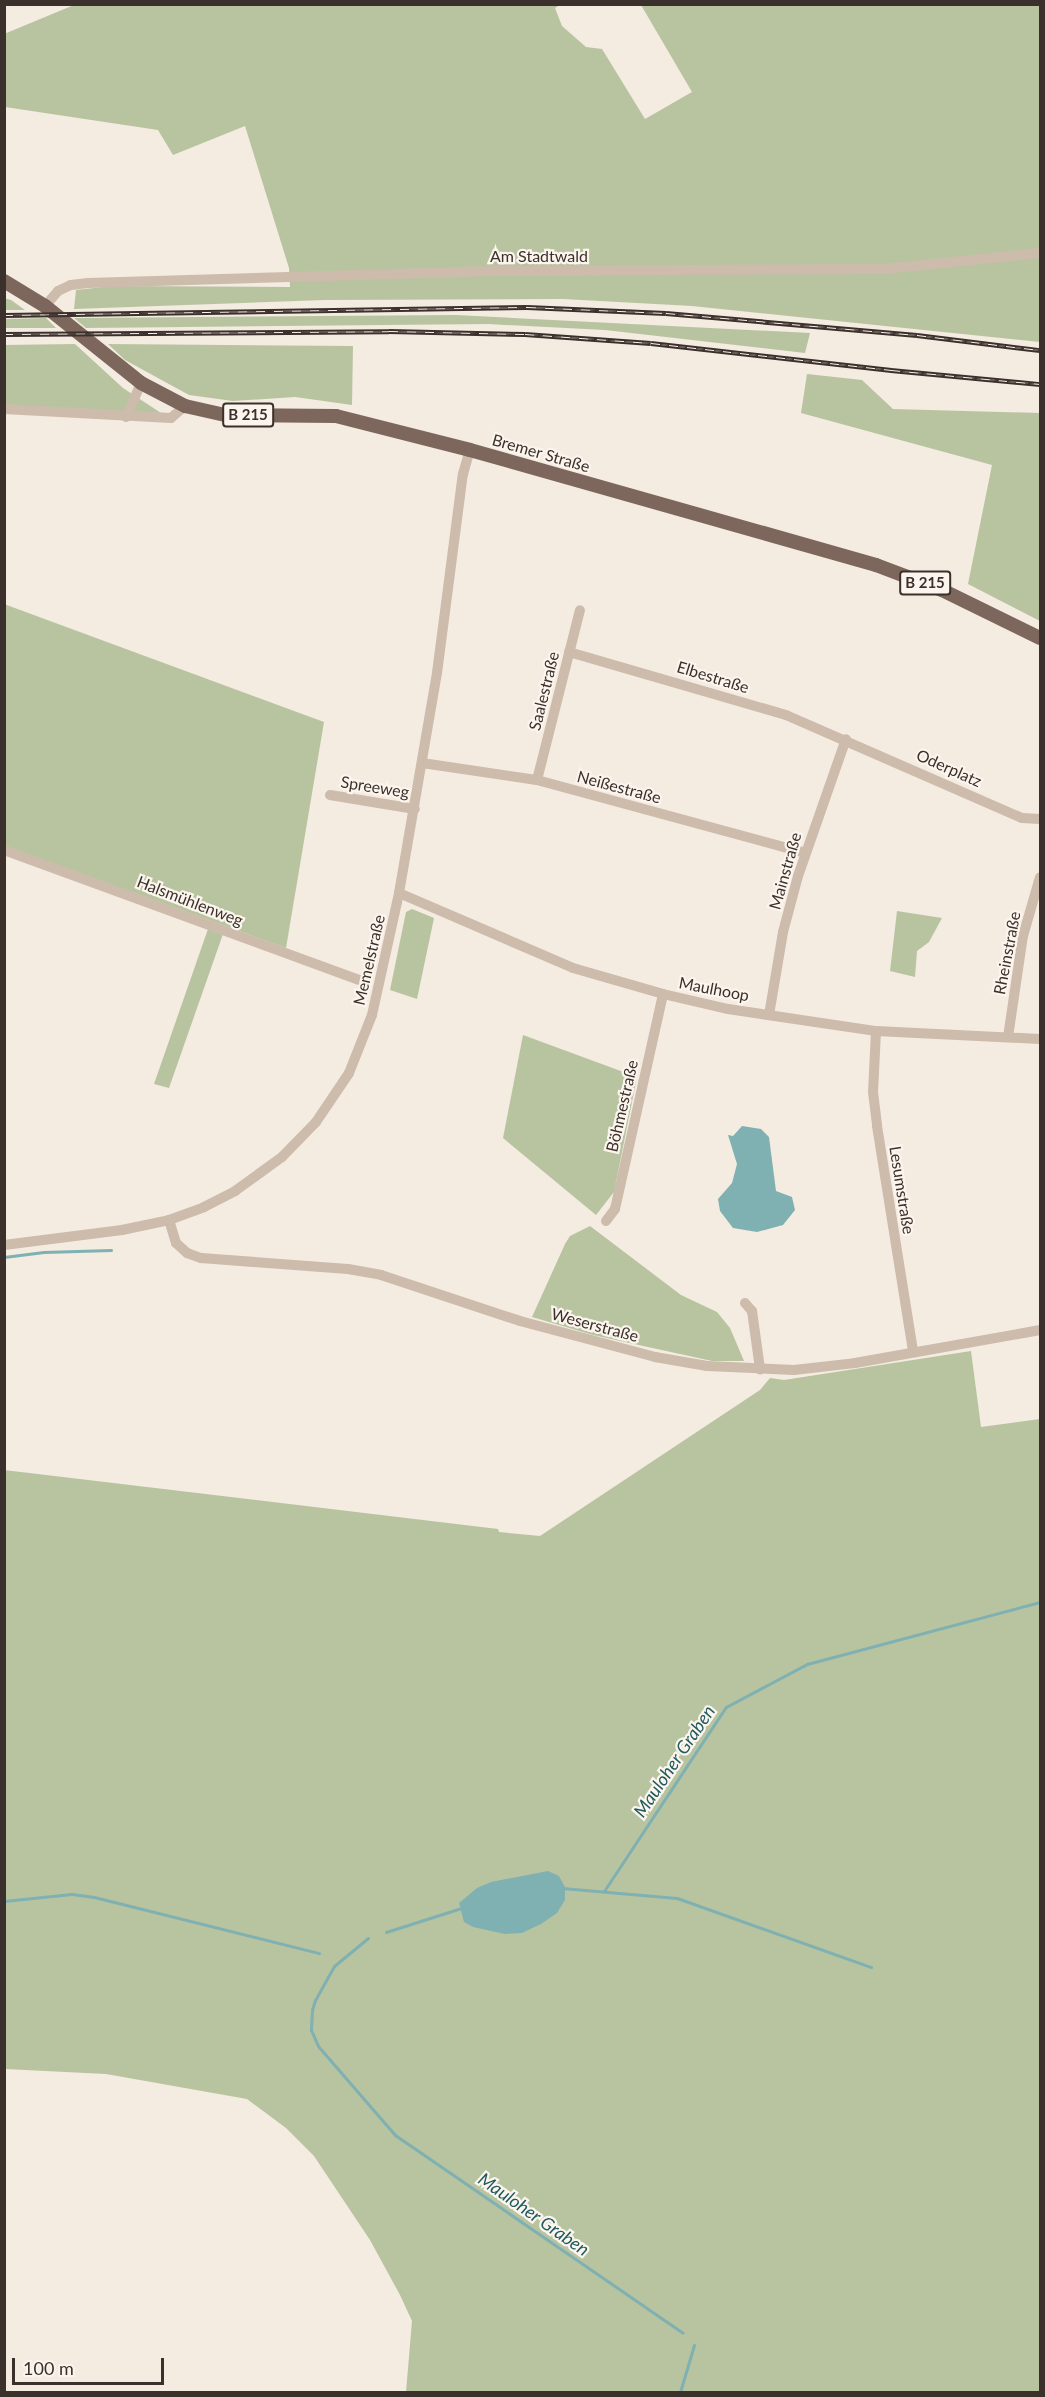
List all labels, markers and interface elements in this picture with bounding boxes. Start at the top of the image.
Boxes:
street label: Am Stadtwald [490,246,588,266]
road number: B 215 [221,403,275,427]
street label: Bremer Straße [490,430,592,476]
road number: B 215 [898,571,952,595]
street label: Saalestraße [525,650,563,732]
street label: Elbestraße [675,657,751,697]
street label: Oderplatz [913,745,985,791]
street label: Neißestraße [575,767,663,807]
street label: Spreeweg [339,772,411,802]
street label: Mainstraße [765,830,805,912]
street label: Halsmühlenweg [134,872,246,930]
street label: Rheinstraße [990,910,1024,996]
street label: Memelstraße [349,913,389,1007]
street label: Maulhoop [677,973,751,1005]
street label: Böhmestraße [602,1058,642,1154]
street label: Lesumstraße [886,1144,918,1236]
street label: Weserstraße [549,1304,641,1346]
water label: Mauloher Graben [629,1701,719,1821]
water label: Mauloher Graben [474,2168,594,2260]
scale bar [15,2346,166,2384]
text: 100 m [23,2357,74,2379]

